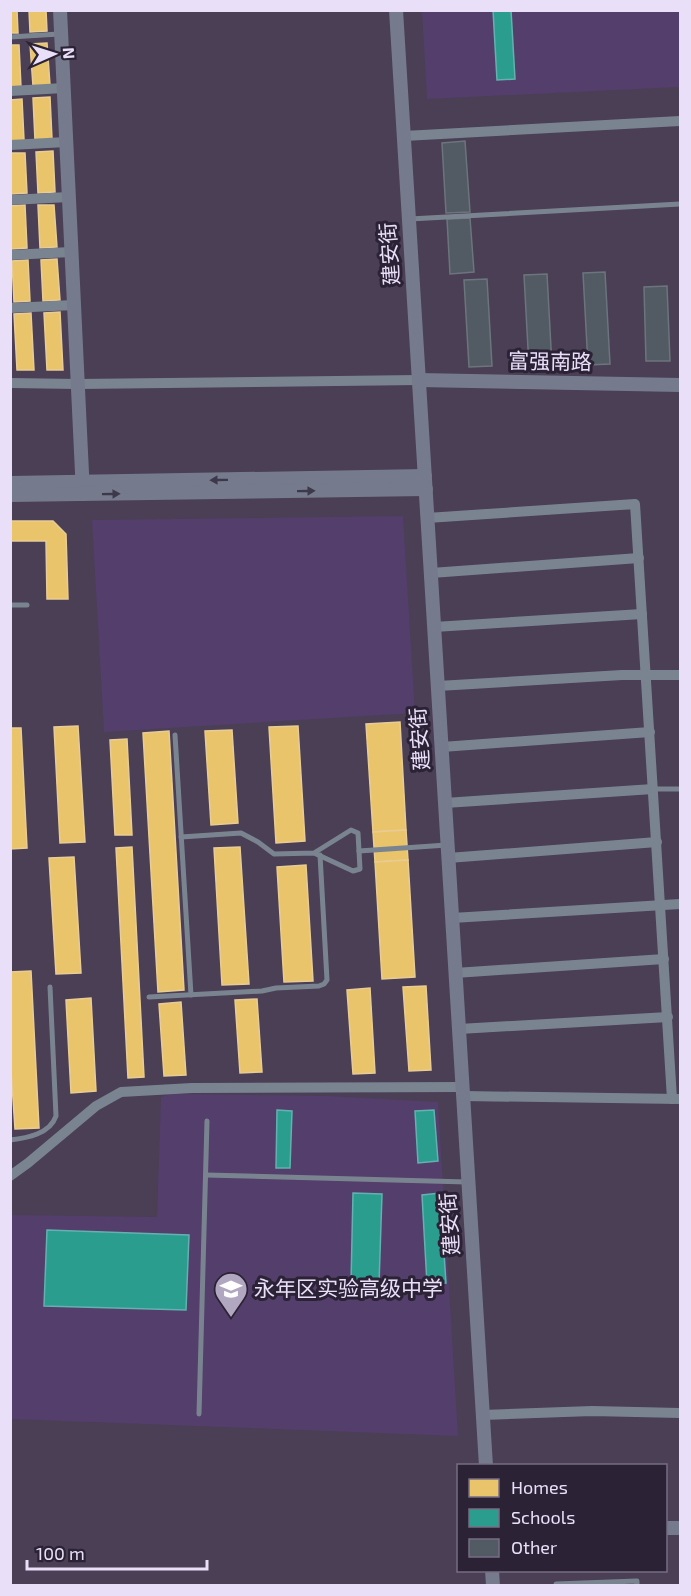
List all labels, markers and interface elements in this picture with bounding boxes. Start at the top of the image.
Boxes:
north arrow [24,24,84,84]
text: N [60,47,79,59]
street label: 建安街 [374,222,403,286]
street label: 富强南路 [508,347,592,374]
one-way arrow [210,475,229,484]
one-way arrow [296,486,315,495]
one-way arrow [101,489,120,499]
street label: 建安街 [404,707,433,771]
street label: 建安街 [434,1192,463,1256]
school or university icon: 永年区实验高级中学 [213,1271,249,1318]
place label: 永年区实验高级中学 [254,1275,443,1300]
legend [457,1464,667,1572]
text: Homes [511,1476,568,1498]
text: Schools [511,1506,575,1528]
scale bar [27,1533,207,1571]
text: Other [511,1536,557,1558]
text: 100 m [36,1542,85,1564]

